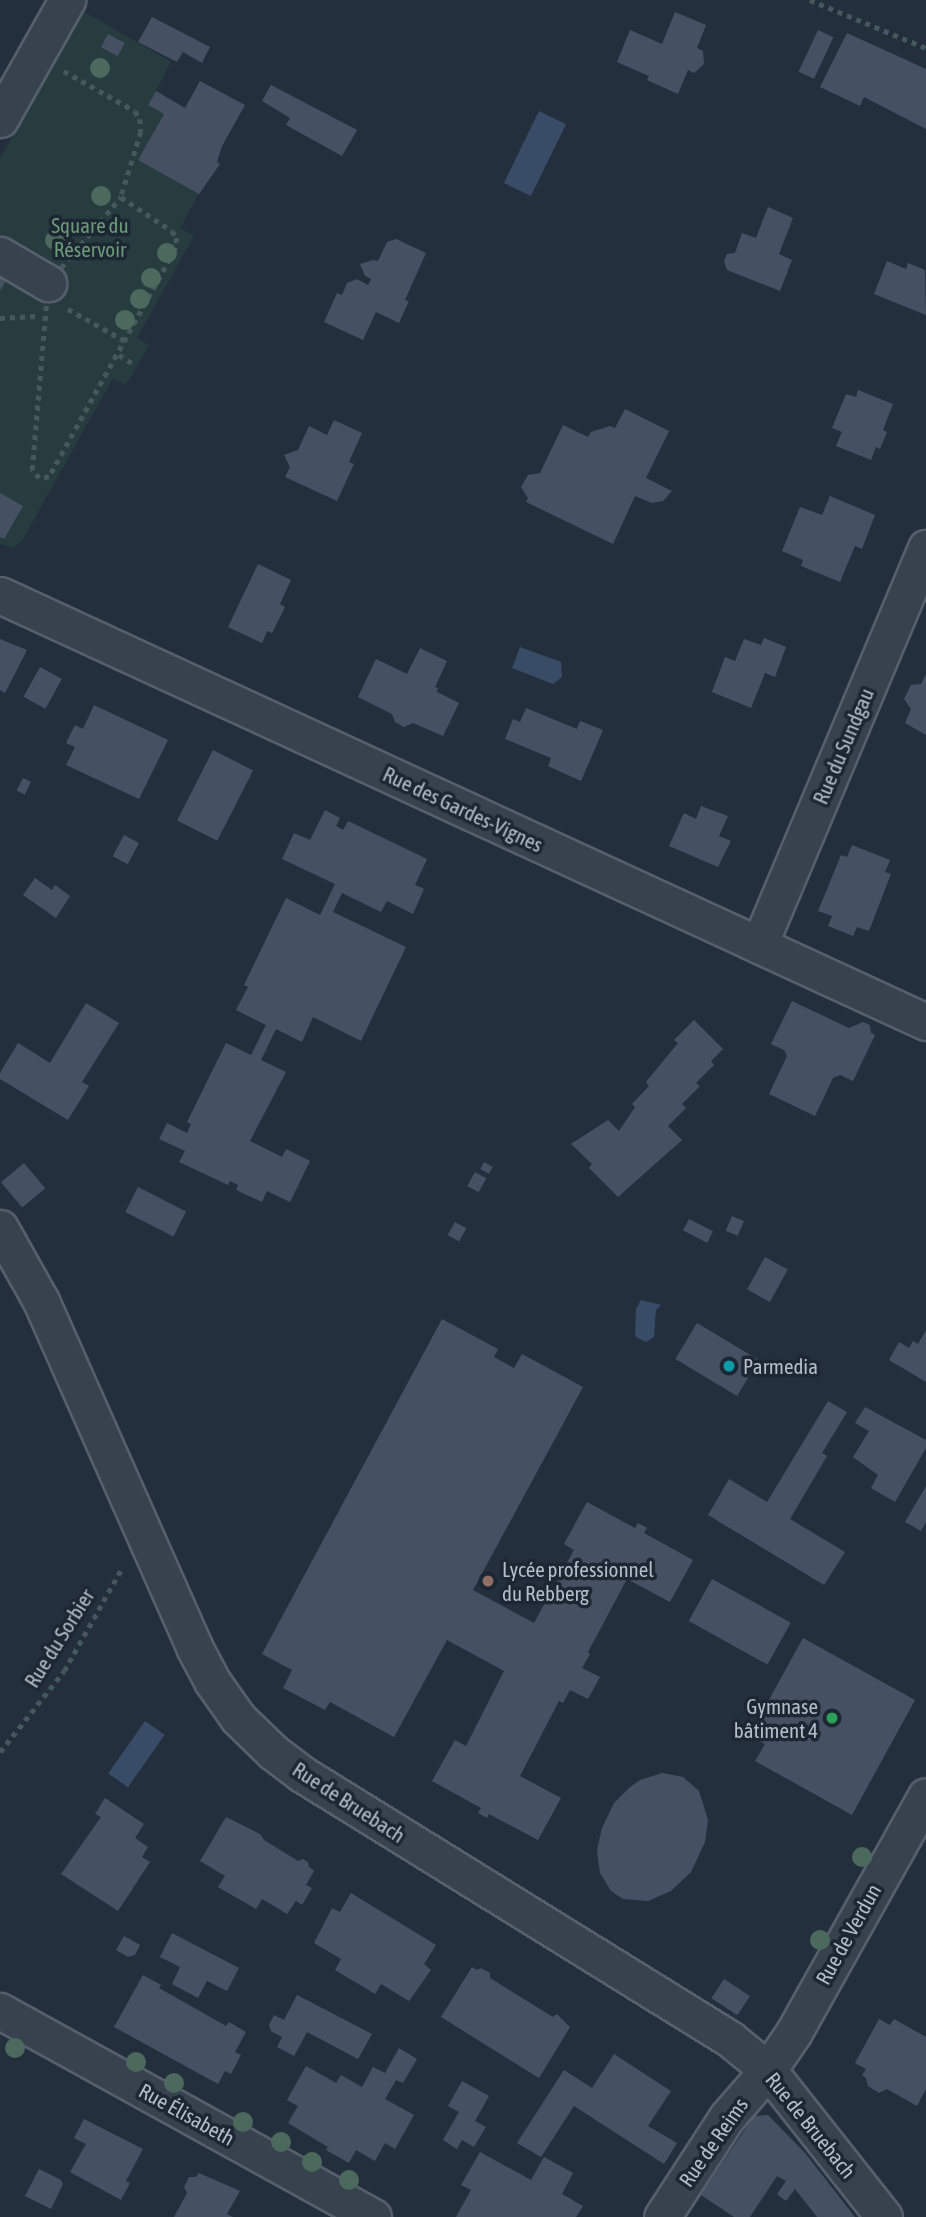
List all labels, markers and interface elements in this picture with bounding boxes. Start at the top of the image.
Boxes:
park label: Square du Réservoir [51,212,129,262]
street label: Rue du Sundgau [807,684,879,808]
street label: Rue des Gardes-Vignes [379,761,547,857]
place label: Parmedia [743,1353,818,1379]
marker: Parmedia [721,1358,737,1374]
place label: Lycée professionnel du Rebberg [502,1556,654,1606]
marker: Lycée professionnel du Rebberg [480,1573,496,1589]
street label: Rue du Sorbier [19,1584,99,1692]
place label: Gymnase bâtiment 4 [734,1693,818,1743]
marker: Gymnase bâtiment 4 [824,1710,840,1726]
street label: Rue de Bruebach [288,1756,410,1848]
street label: Rue de Verdun [810,1879,886,1989]
street label: Rue de Bruebach [761,2067,861,2183]
street label: Rue Élisabeth [135,2077,239,2151]
street label: Rue de Reims [673,2093,753,2191]

